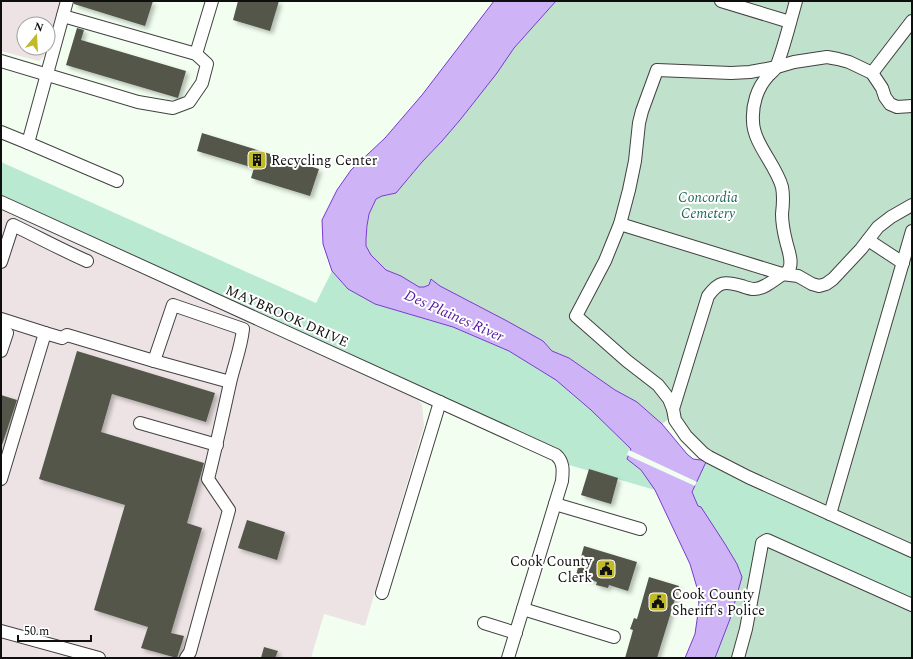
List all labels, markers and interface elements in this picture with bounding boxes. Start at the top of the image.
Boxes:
north arrow [16,16,56,56]
text: N [32,17,46,36]
building icon: Recycling Center [246,149,268,171]
place label: Recycling Center [271,150,378,171]
park label: Concordia Cemetery [678,187,738,224]
street label: MAYBROOK DRIVE [222,279,352,353]
water label: Des Plaines River [401,284,508,349]
place label: Cook County Clerk [510,551,593,588]
public building icon: Cook County Clerk [595,558,617,580]
place label: Cook County Sheriff's Police [672,584,765,621]
public building icon: Cook County Sheriff's Police [647,591,669,613]
scale bar [18,617,91,643]
text: 50 m [24,622,49,641]

